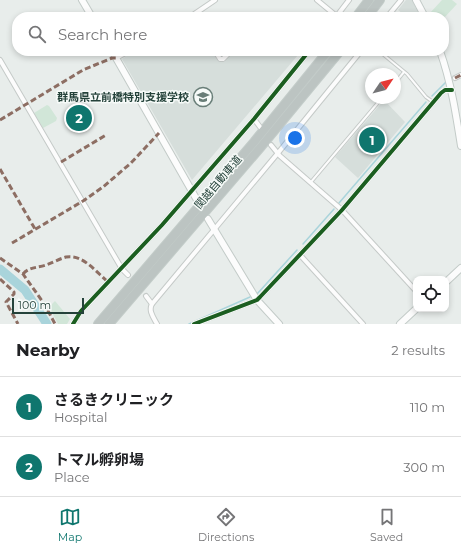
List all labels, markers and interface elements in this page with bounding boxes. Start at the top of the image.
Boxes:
search box [12,12,449,56]
icon: search [26,23,48,45]
text: Search here [58,25,147,44]
north arrow [365,68,401,104]
school or university icon: 群馬県立前橋特別支援学校 [192,86,214,108]
place label: 群馬県立前橋特別支援学校 [57,90,189,104]
pin: 2 [66,103,92,133]
pin: 1 [359,125,385,155]
your location [285,128,305,148]
street label: 関越自動車道 [191,152,245,212]
map controls [413,276,449,312]
button: locate [413,276,449,312]
scale bar [12,296,84,315]
text: 100 m [18,298,51,312]
text: Nearby [16,340,80,360]
text: 2 results [391,342,445,358]
text: さるきクリニック [54,390,174,409]
text: 1 [26,399,32,415]
text: 110 m [410,399,445,415]
text: Hospital [54,409,107,425]
text: トマル孵卵場 [54,450,144,469]
text: 2 [25,459,33,475]
text: 300 m [403,459,445,475]
text: Place [54,469,90,485]
tab: Map [58,506,82,544]
tab: Directions [198,506,254,544]
tab: Saved [370,506,403,544]

